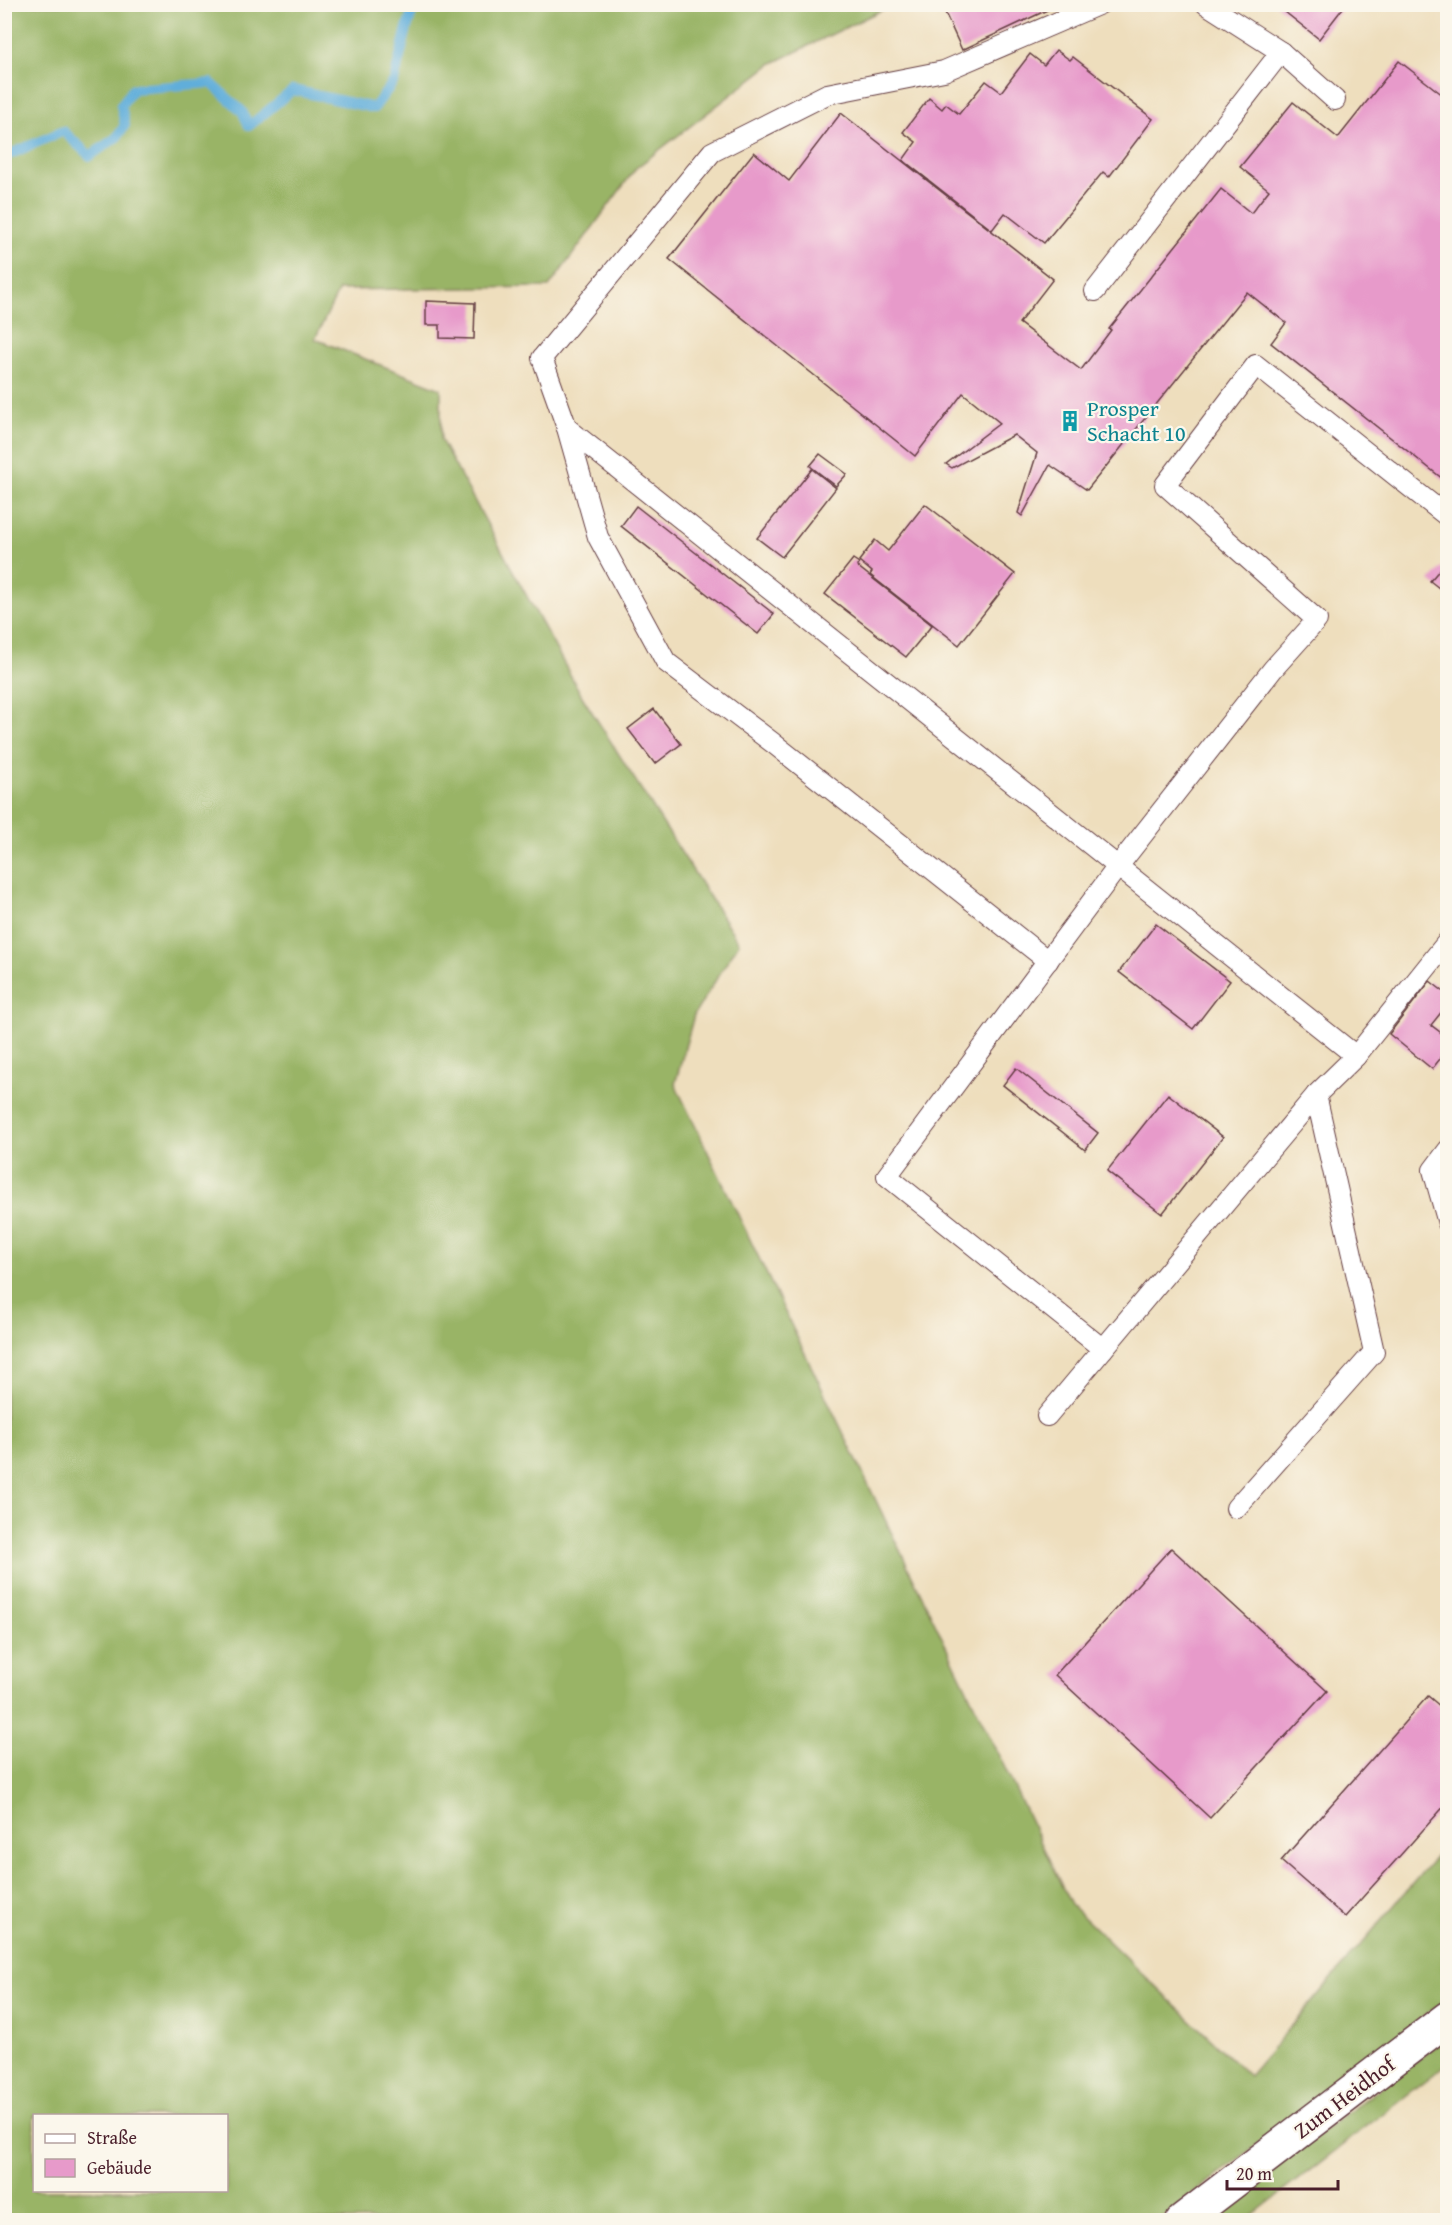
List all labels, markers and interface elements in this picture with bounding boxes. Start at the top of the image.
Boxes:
place label: Prosper Schacht 10 [1087,392,1185,449]
building icon: Prosper Schacht 10 [1058,409,1082,433]
street label: Zum Heidhof [1287,2046,1404,2146]
legend [33,2114,228,2192]
text: Straße [87,2124,137,2151]
scale bar [1227,2153,1338,2191]
text: Gebäude [87,2154,152,2181]
text: 20 m [1236,2160,1272,2187]

